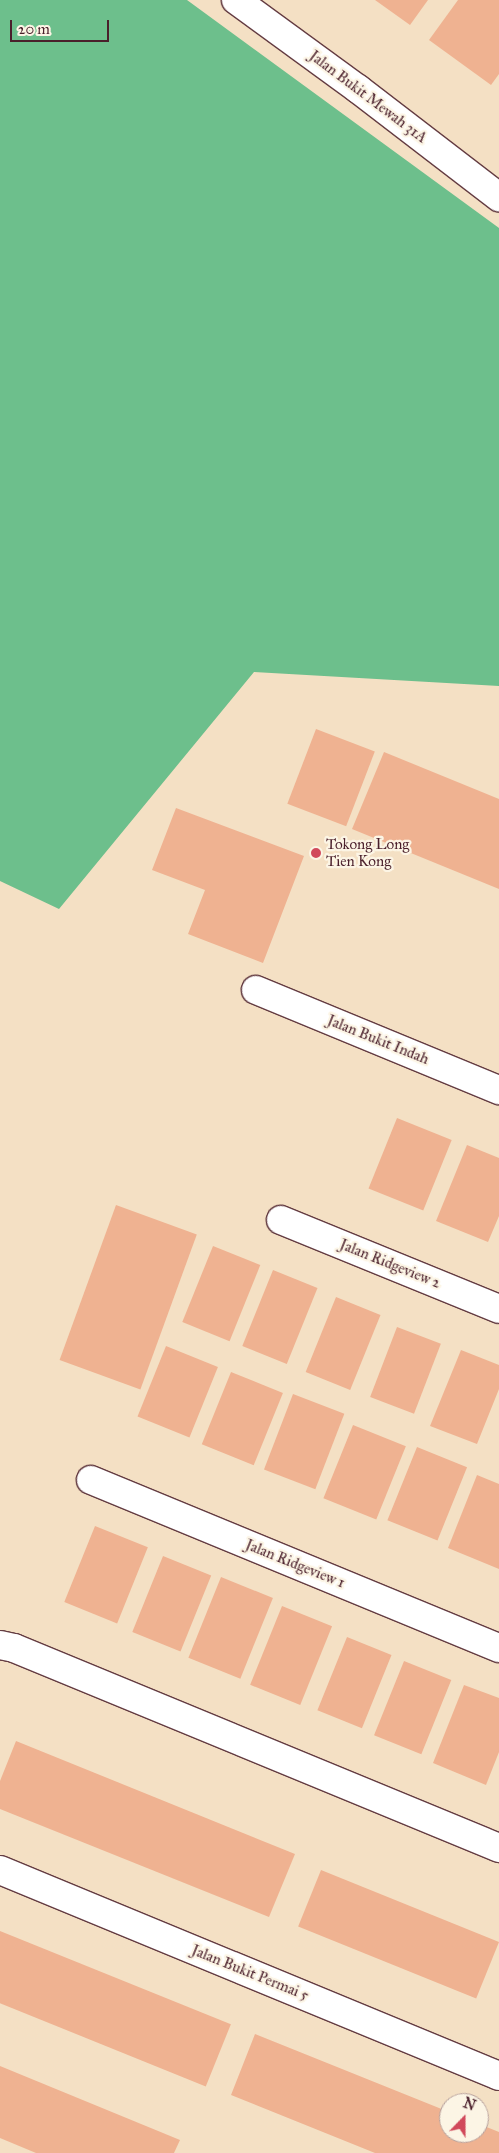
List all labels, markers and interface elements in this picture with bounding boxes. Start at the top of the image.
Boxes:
scale bar [12,10,111,42]
text: 20 m [18,20,50,38]
street label: Jalan Bukit Mewah 31A [306,47,430,147]
place label: Tokong Long Tien Kong [326,835,409,870]
marker: Tokong Long Tien Kong [310,847,322,859]
street label: Jalan Bukit Indah [325,1011,431,1069]
street label: Jalan Ridgeview 2 [337,1236,443,1292]
street label: Jalan Ridgeview 1 [243,1536,347,1592]
street label: Jalan Bukit Permai 5 [189,1941,311,2005]
north arrow [439,2093,489,2143]
text: N [461,2094,478,2115]

